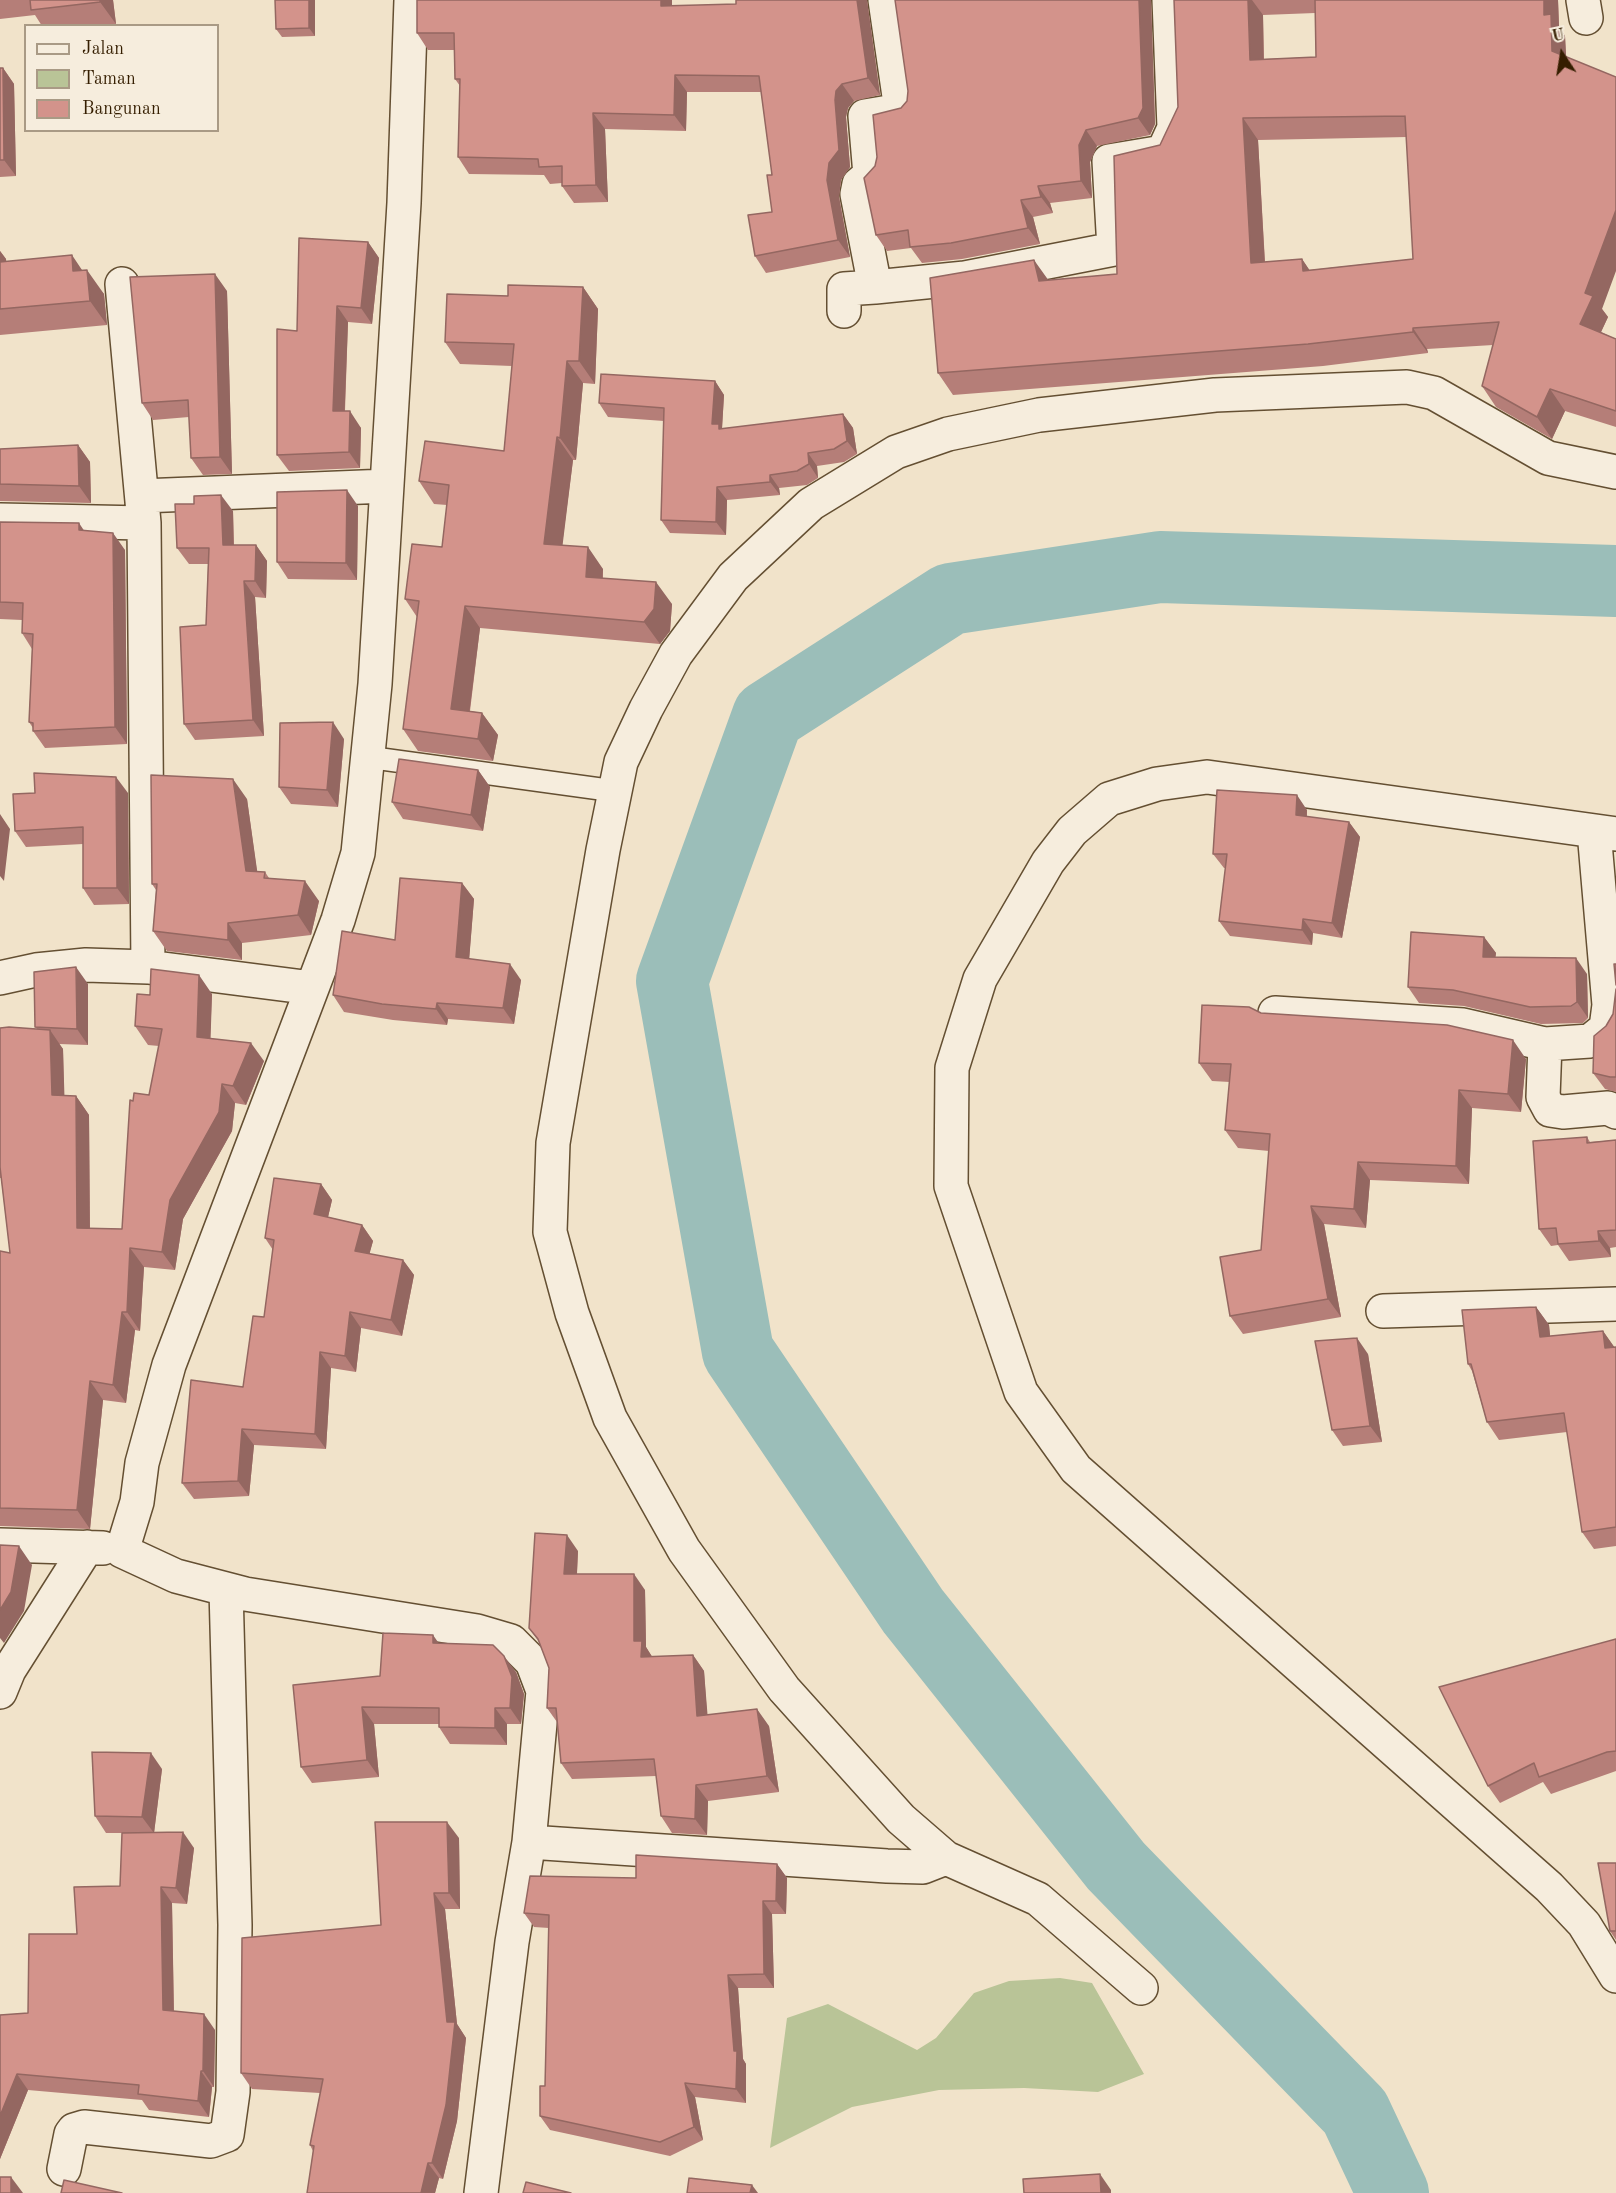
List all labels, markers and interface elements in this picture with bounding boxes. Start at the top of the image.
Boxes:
legend [24,24,219,132]
north arrow [1532,24,1592,84]
text: U [1550,27,1566,46]
text: Jalan [82,40,124,58]
text: Taman [82,70,136,88]
text: Bangunan [82,100,161,118]

